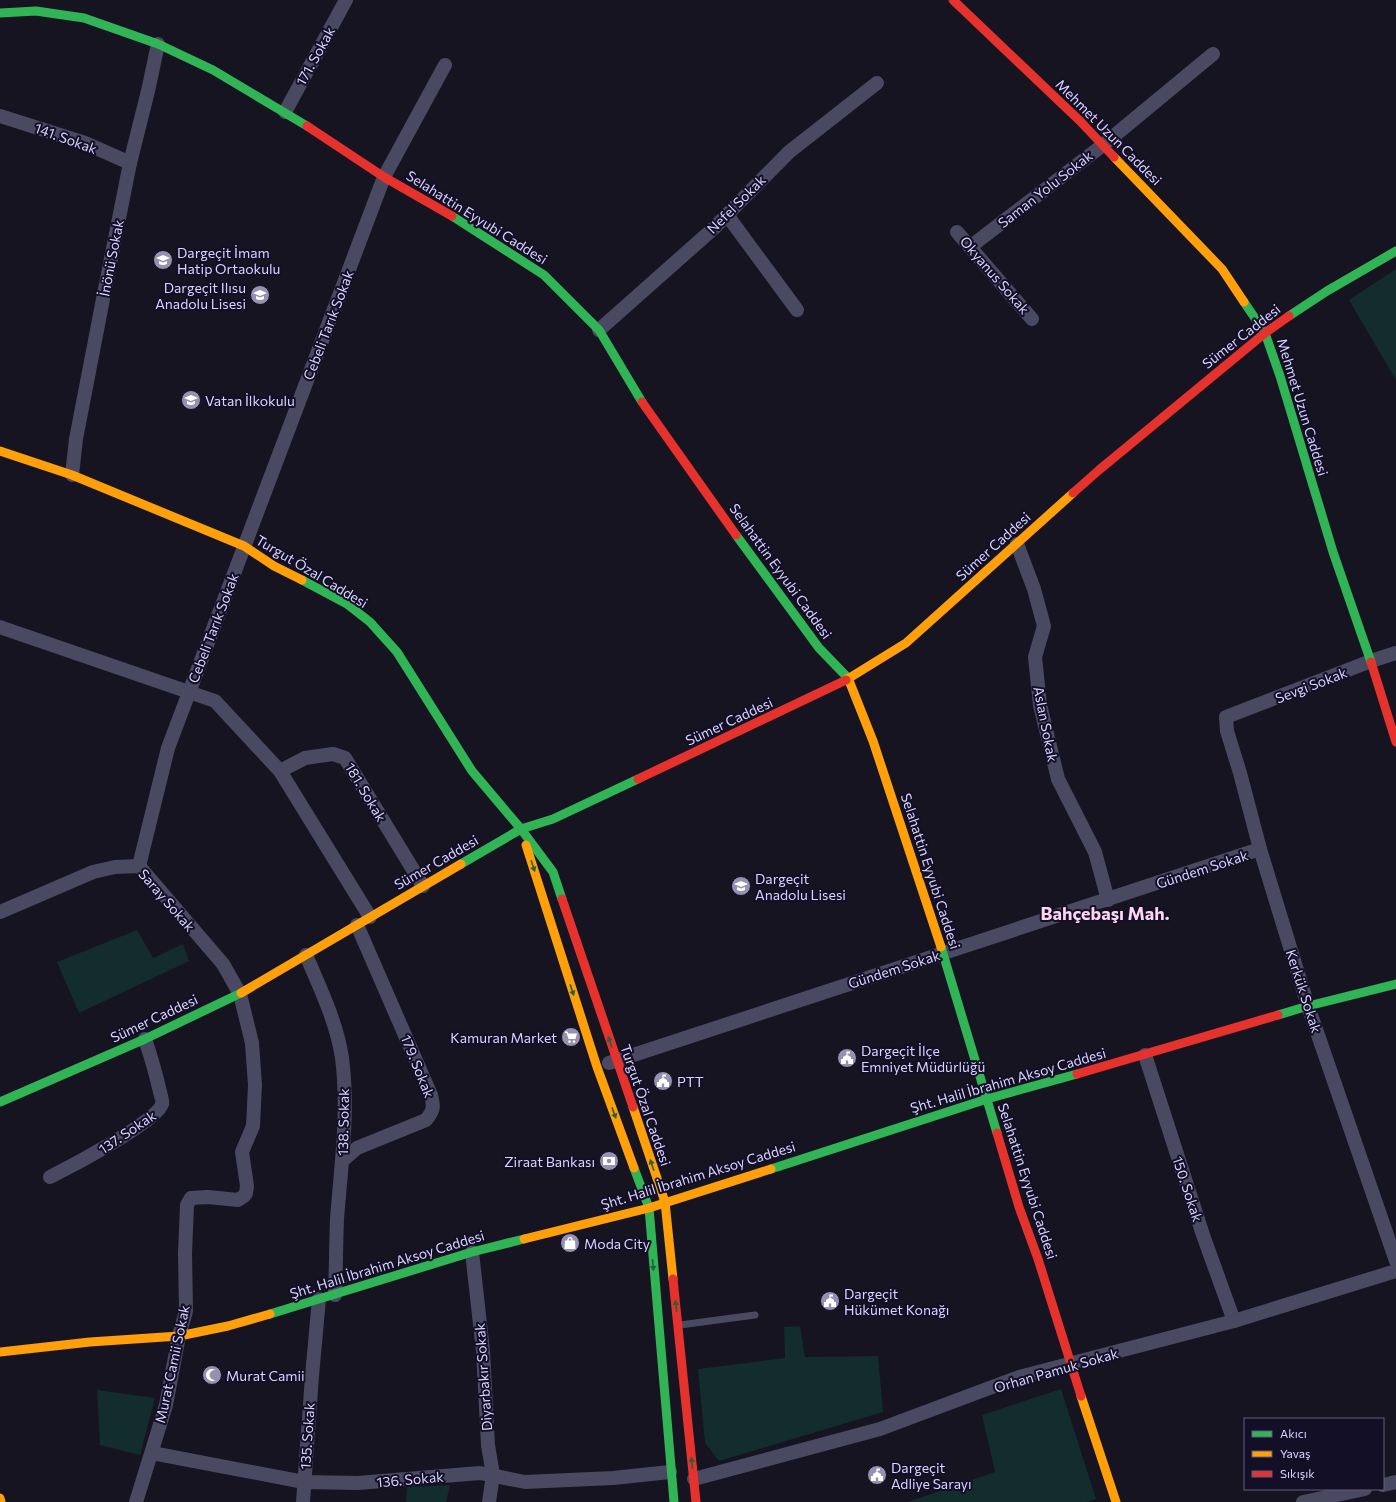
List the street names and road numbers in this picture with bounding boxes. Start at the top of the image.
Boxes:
street label: 171. Sokak [292,23,338,88]
street label: Mehmet Uzun Caddesi [1052,75,1166,189]
street label: 141. Sokak [33,119,100,157]
street label: Saman Yolu Sokak [994,147,1096,231]
street label: Selahattin Eyyubi Caddesi [403,167,551,267]
street label: Nefel Sokak [703,171,769,237]
street label: İnönü Sokak [95,218,127,298]
street label: Okyanus Sokak [957,233,1034,318]
street label: Cebeli Tarık Sokak [299,267,357,382]
street label: Sümer Caddesi [1199,300,1283,372]
street label: Mehmet Uzun Caddesi [1274,336,1332,478]
street label: Selahattin Eyyubi Caddesi [726,500,836,642]
street label: Sümer Caddesi [952,508,1034,584]
street label: Turgut Özal Caddesi [253,531,371,611]
street label: Cebeli Tarık Sokak [184,570,242,685]
street label: Sevgi Sokak [1273,663,1350,706]
street label: Aslan Sokak [1030,685,1062,764]
street label: Sümer Caddesi [683,693,775,749]
street label: 181. Sokak [342,760,390,825]
street label: Selahattin Eyyubi Caddesi [898,791,964,951]
street label: Sümer Caddesi [391,831,481,893]
street label: Gündem Sokak [1154,846,1250,892]
street label: Saray Sokak [135,865,199,935]
street label: Gündem Sokak [846,946,942,992]
street label: Kerkük Sokak [1283,947,1326,1035]
street label: Sümer Caddesi [108,990,200,1046]
street label: 179. Sokak [398,1032,439,1100]
street label: Turgut Özal Caddesi [617,1042,675,1168]
street label: Şht. Halil İbrahim Aksoy Caddesi [908,1044,1108,1116]
street label: 138. Sokak [334,1088,352,1156]
street label: Selahattin Eyyubi Caddesi [995,1101,1061,1261]
street label: 137. Sokak [95,1106,159,1157]
street label: Şht. Halil İbrahim Aksoy Caddesi [599,1137,797,1213]
street label: 150. Sokak [1169,1154,1207,1224]
street label: Şht. Halil İbrahim Aksoy Caddesi [288,1226,486,1302]
street label: Murat Camii Sokak [151,1303,193,1425]
street label: Diyarbakır Sokak [471,1322,495,1432]
street label: Orhan Pamuk Sokak [992,1344,1121,1396]
street label: 135. Sokak [296,1402,318,1470]
street label: 136. Sokak [376,1468,445,1490]

